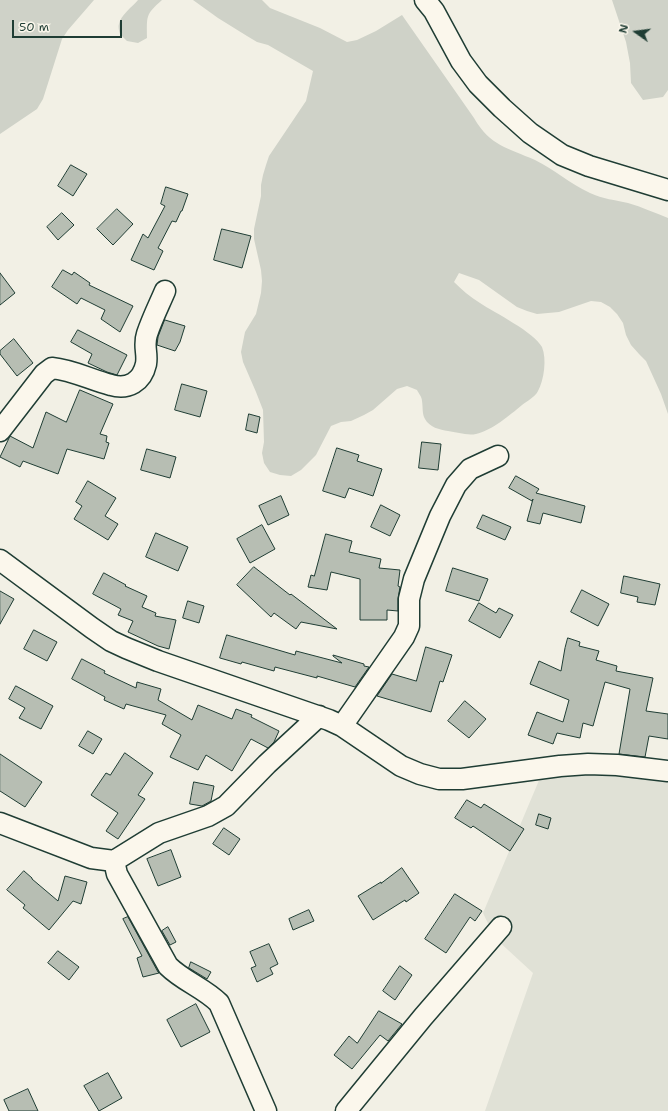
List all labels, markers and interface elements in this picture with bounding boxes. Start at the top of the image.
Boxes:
scale bar [14,12,124,38]
north arrow [616,12,656,52]
text: 50 m [19,19,49,35]
text: N [616,23,632,35]

